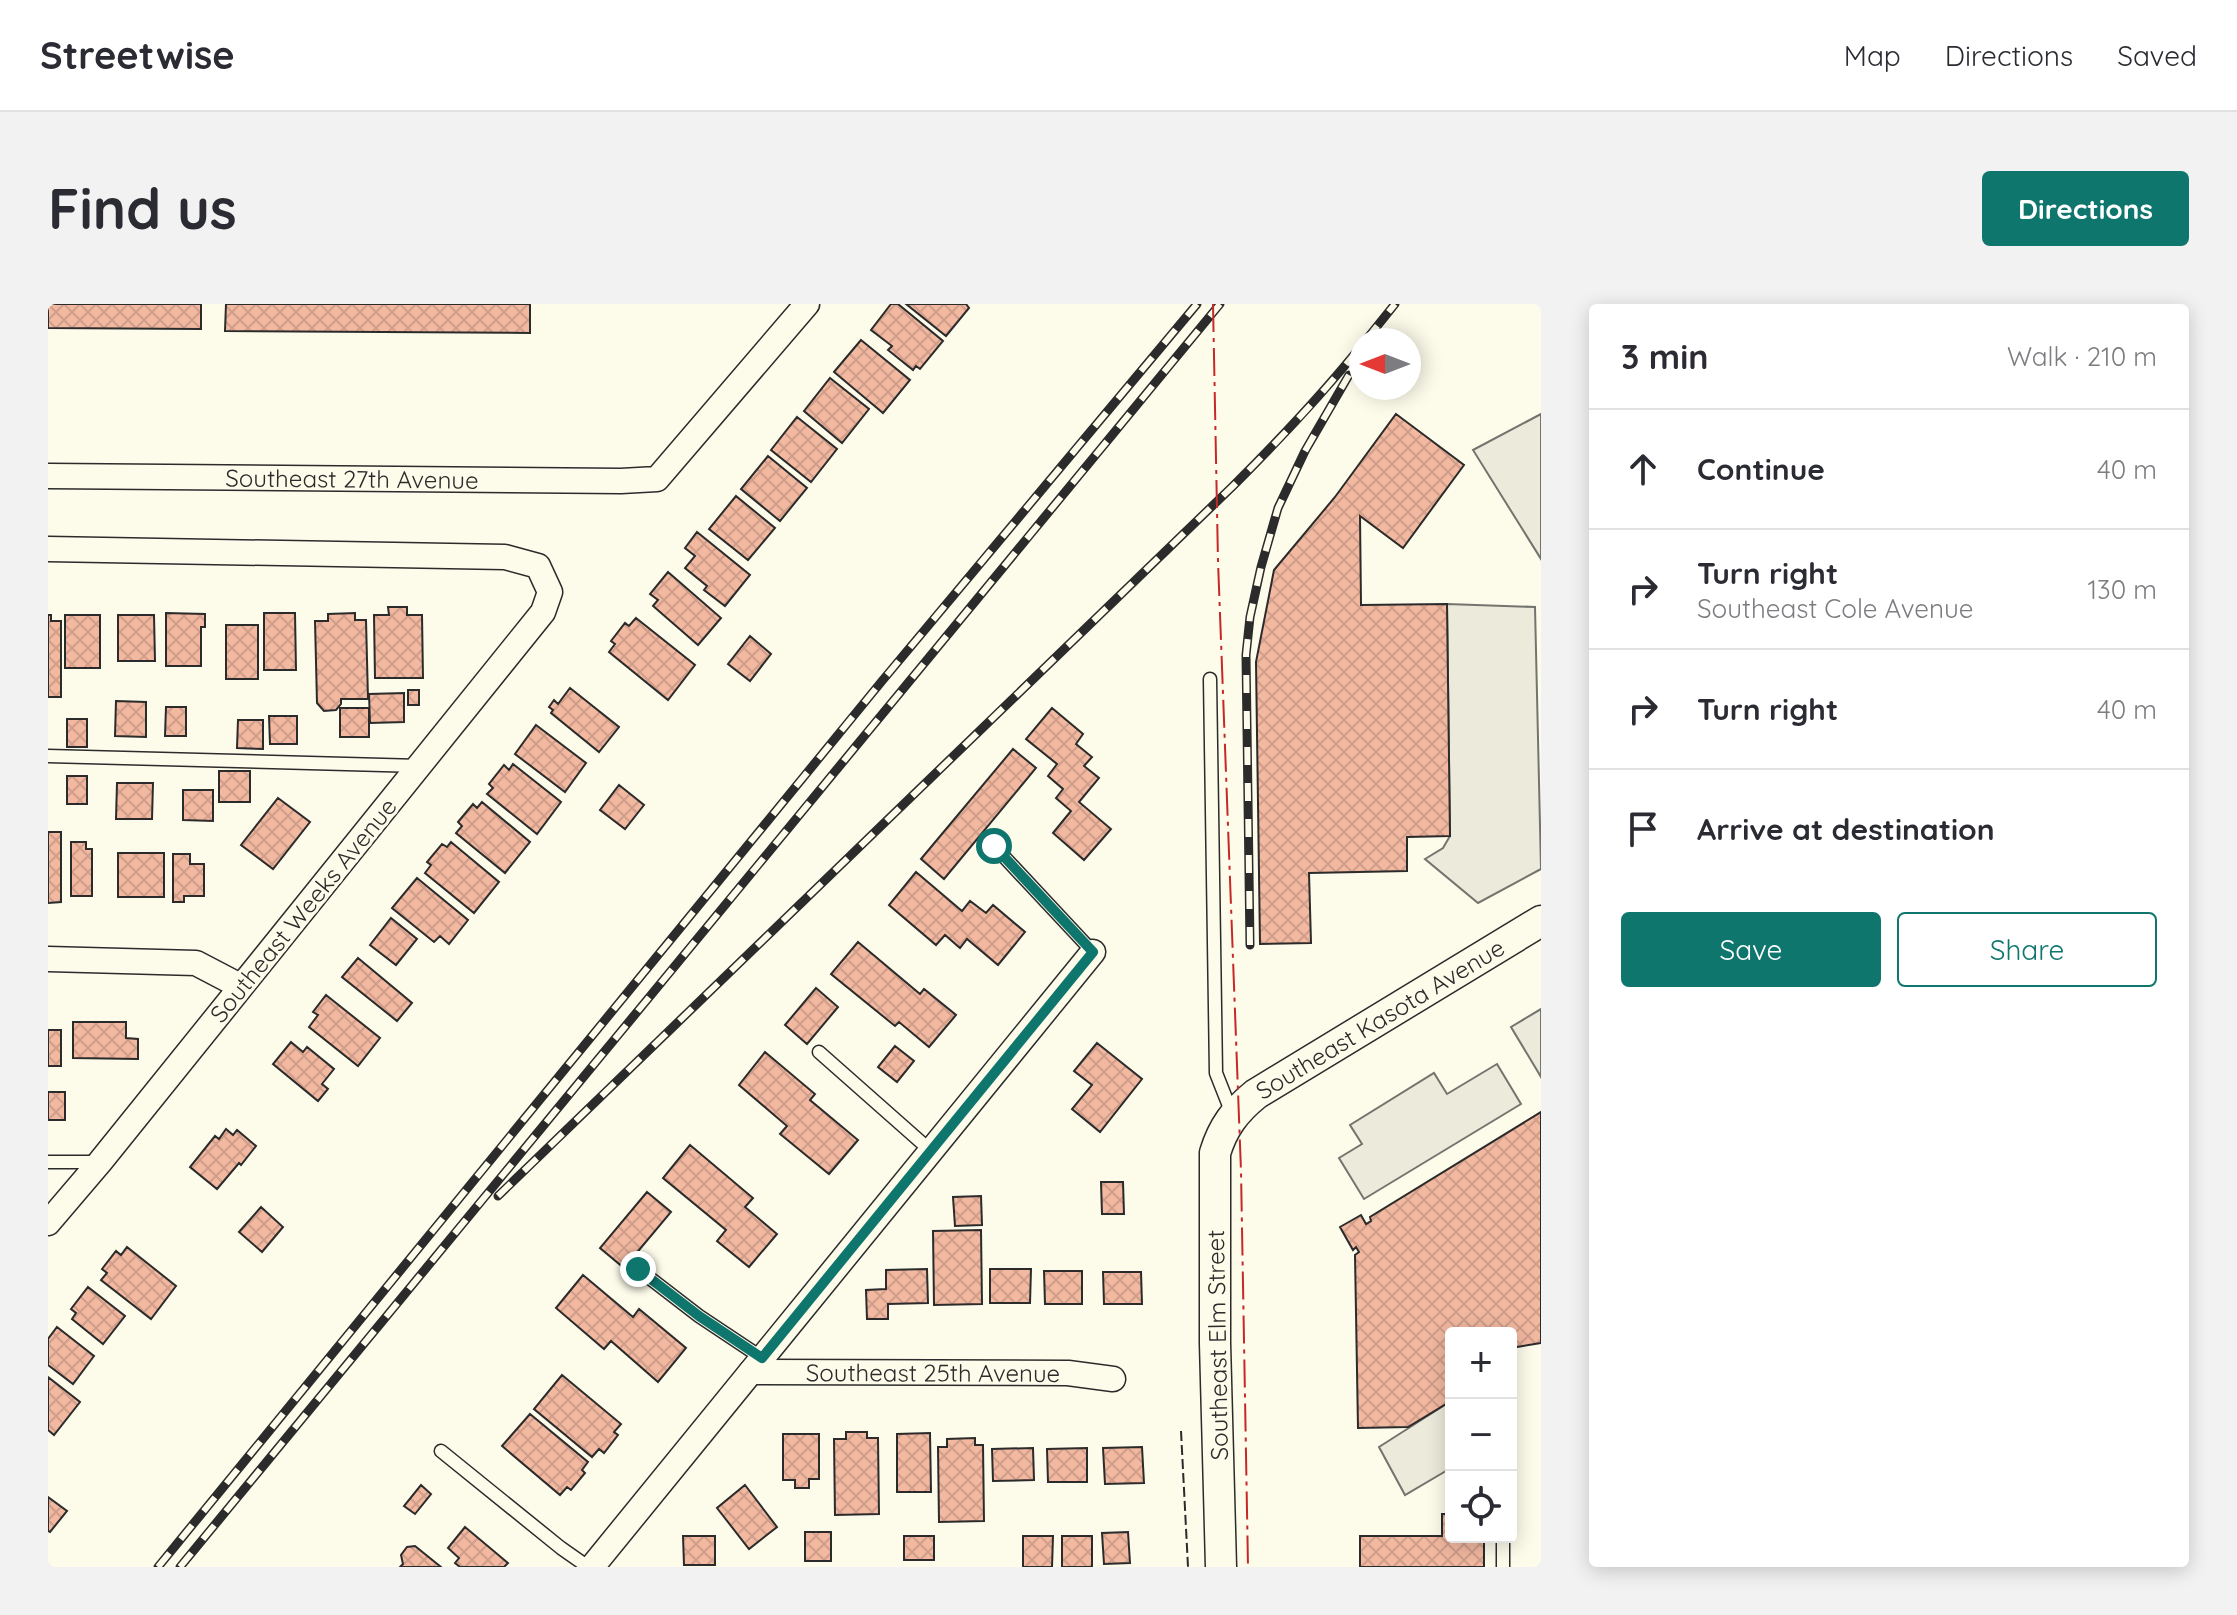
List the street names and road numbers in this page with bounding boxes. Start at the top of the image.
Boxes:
street label: Southeast 27th Avenue [225,463,479,495]
street label: Southeast Weeks Avenue [203,792,403,1028]
street label: Southeast Kasota Avenue [1250,932,1510,1106]
street label: Southeast Elm Street [1200,1229,1234,1461]
street label: Southeast 25th Avenue [806,1357,1060,1388]

